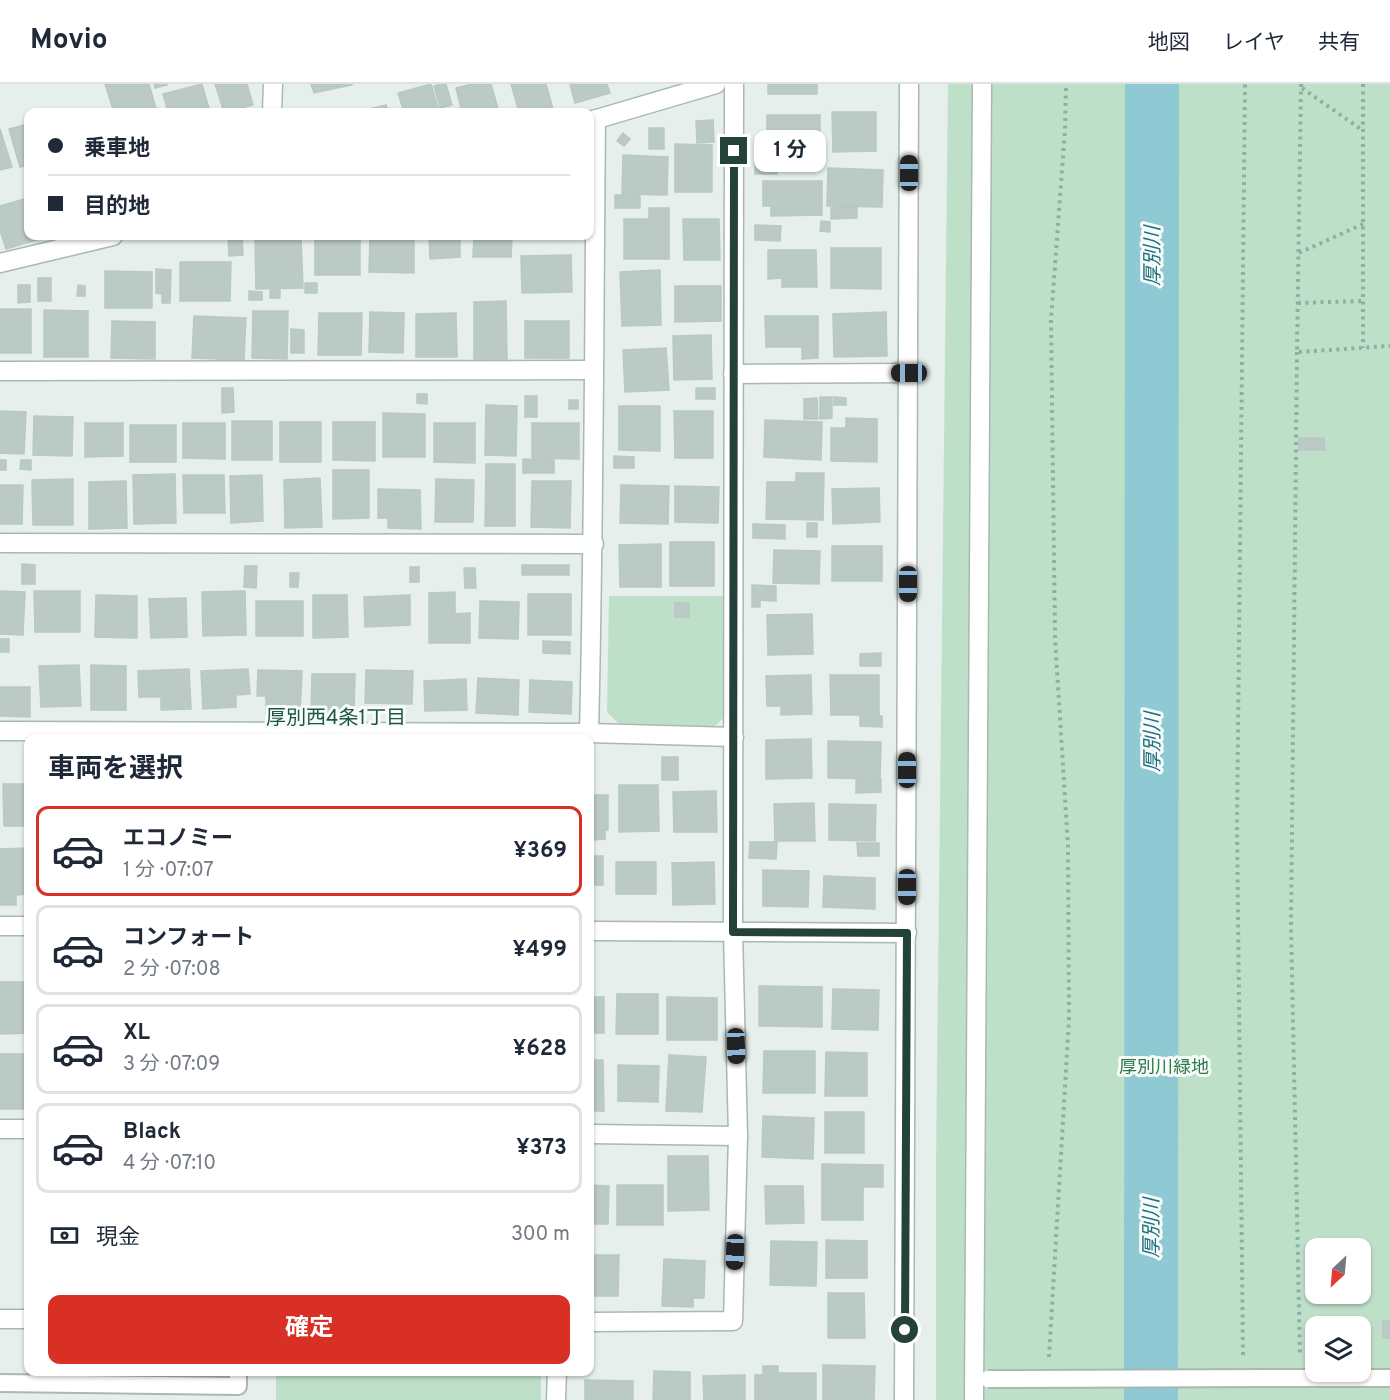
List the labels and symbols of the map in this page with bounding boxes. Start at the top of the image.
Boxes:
callout: 1 分 [755,130,827,172]
route end [720,137,747,164]
car [900,155,918,191]
water label: 厚別川 [1141,224,1167,286]
car [891,364,927,382]
car [899,566,917,602]
district label: 厚別西4条1丁目 [266,706,406,732]
water label: 厚別川 [1141,710,1167,772]
car [898,752,916,788]
car [898,869,916,905]
car [726,1028,746,1064]
park label: 厚別川緑地 [1119,1057,1209,1080]
water label: 厚別川 [1140,1196,1166,1258]
car [725,1234,745,1270]
north arrow [1305,1238,1371,1304]
route start [891,1316,918,1343]

